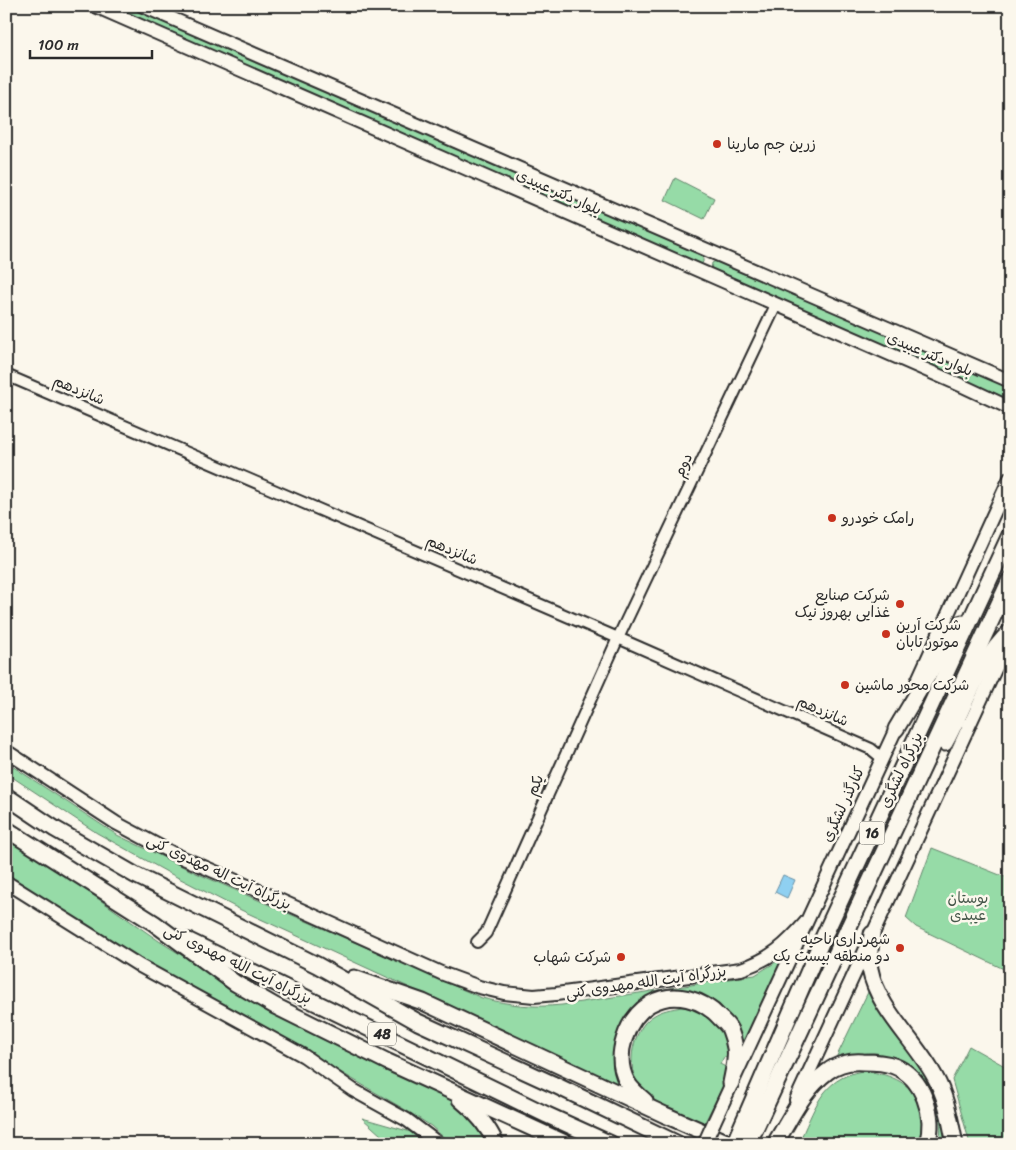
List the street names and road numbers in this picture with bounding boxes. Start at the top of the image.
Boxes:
street label: بلوار دکتر عبیدی [512,162,606,222]
street label: بلوار دکتر عبیدی [883,324,977,384]
street label: شانزدهم [49,367,109,413]
street label: دوم [666,448,700,482]
street label: شانزدهم [422,527,482,573]
street label: شانزدهم [793,688,853,734]
street label: بزرگراه لشگری [872,728,930,812]
street label: کنارگذر لشگری [814,762,872,846]
street label: یکم [519,770,551,800]
road number: 16 [860,821,884,844]
street label: بزرگراه آیت اله مهدوی کنی [142,827,296,917]
street label: بزرگراه آیت الله مهدوی کنی [160,917,316,1011]
street label: بزرگراه آیت الله مهدوی کنی [564,958,728,1006]
road number: 48 [368,1022,396,1046]

